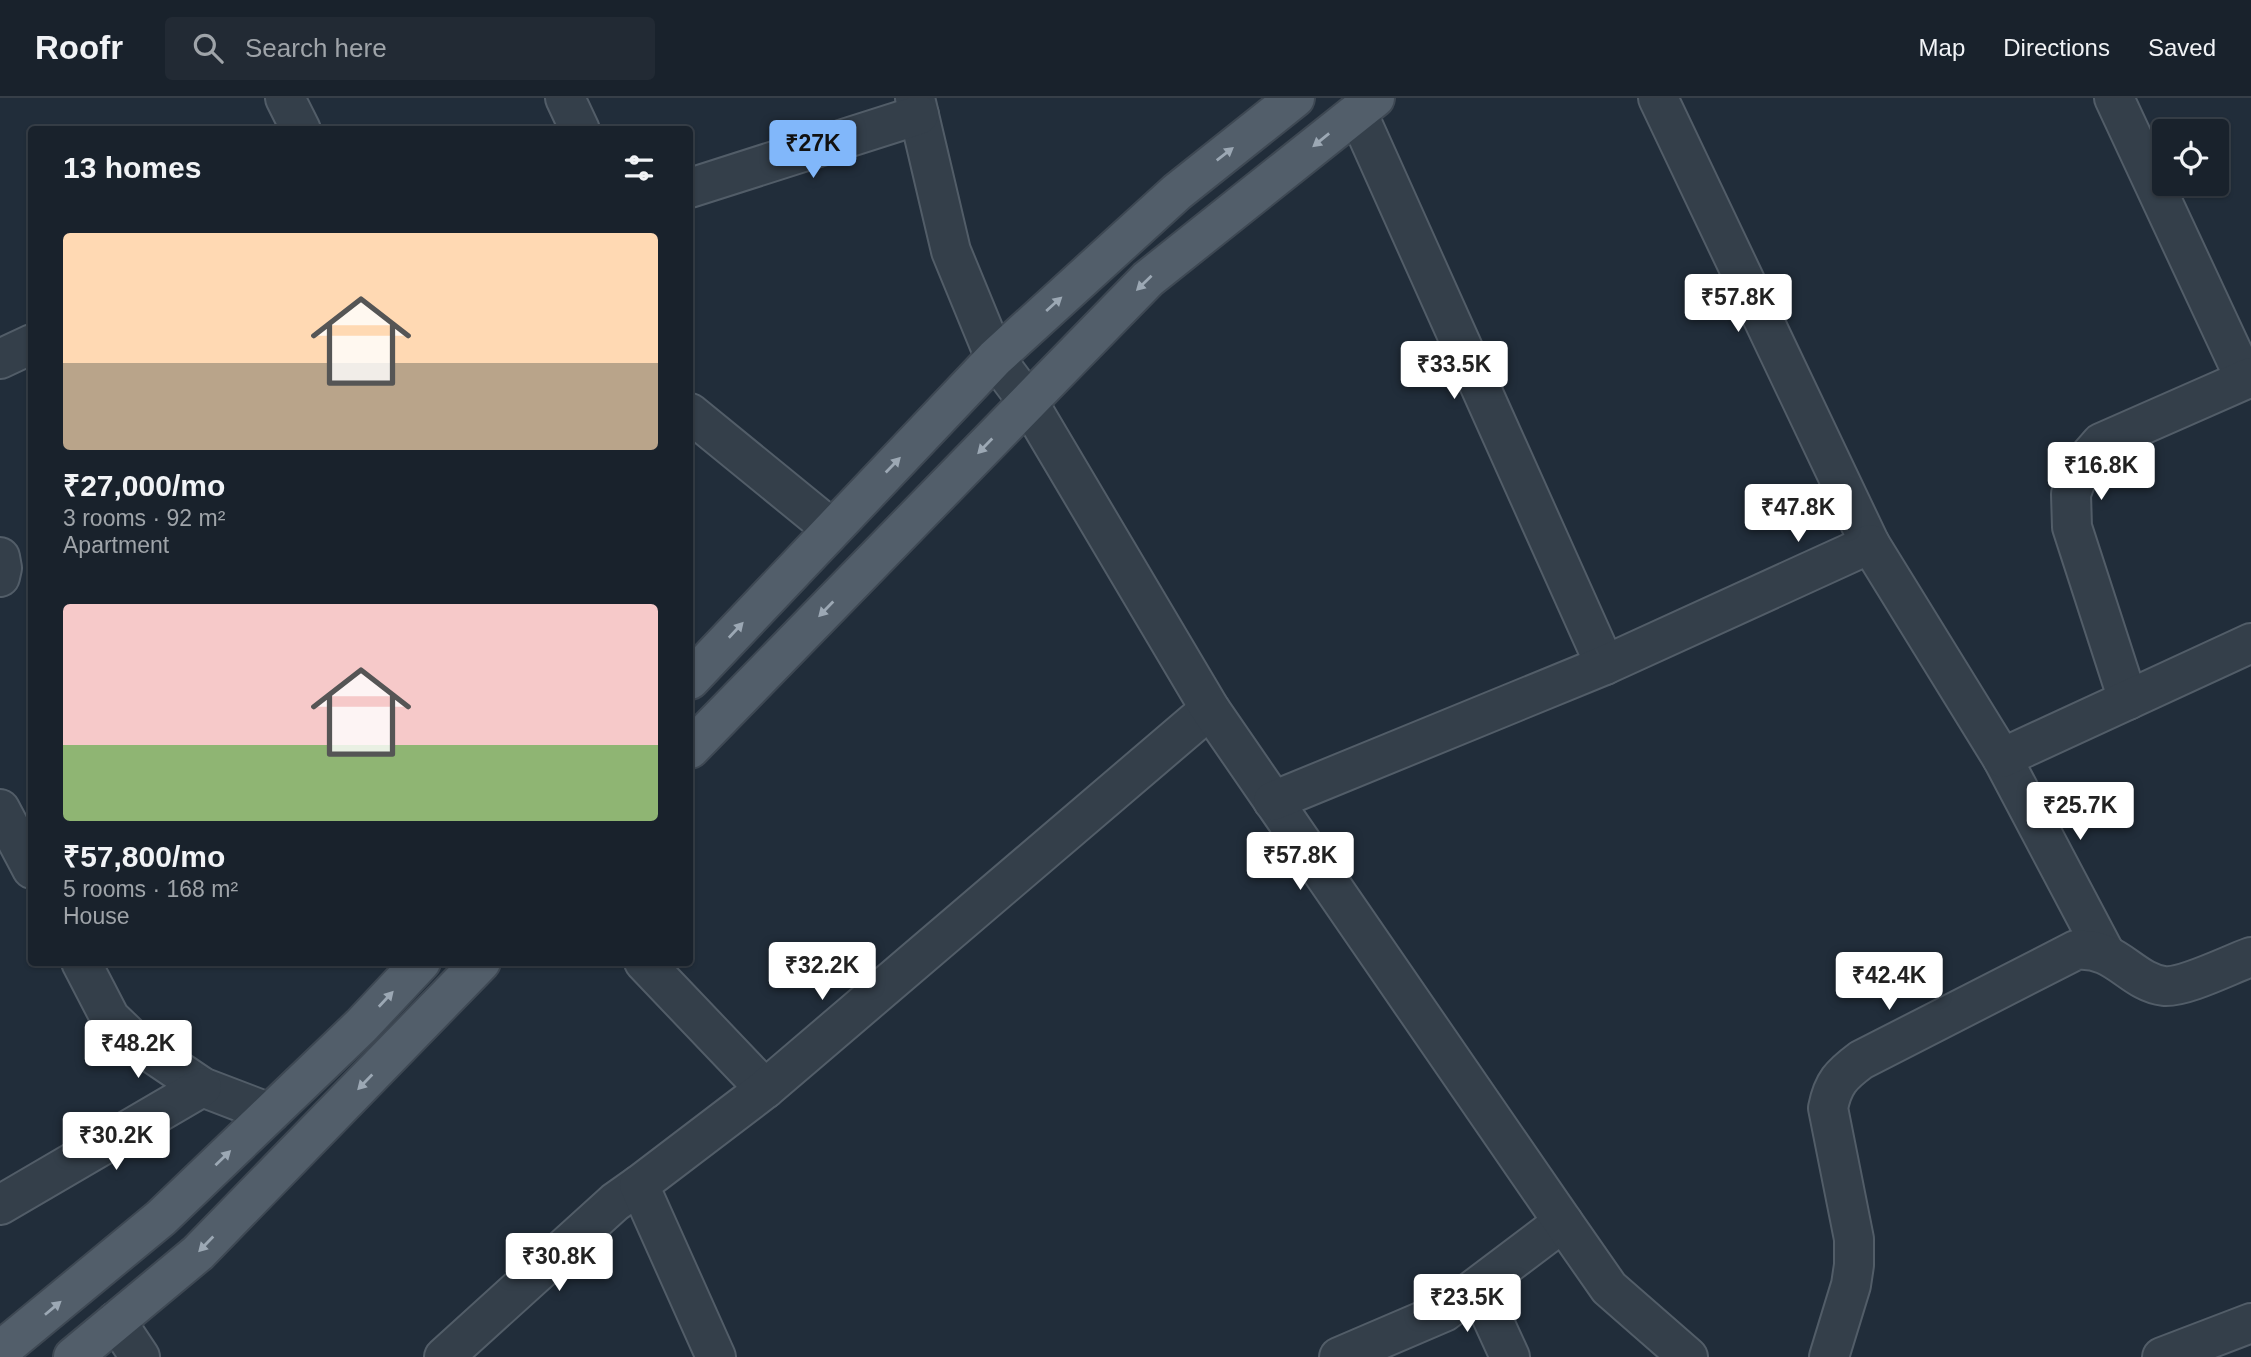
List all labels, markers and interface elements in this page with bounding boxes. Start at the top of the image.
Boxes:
search box [165,17,655,80]
text: Roofr [35,29,123,66]
icon: search [189,29,227,67]
text: Search here [245,33,387,63]
text: Map [1919,34,1965,61]
text: Directions [2003,34,2110,61]
text: Saved [2148,34,2216,61]
map controls [2152,119,2229,196]
button: locate [2152,119,2229,196]
pin: ₹27K [772,120,854,180]
text: ₹27K [785,130,841,156]
one-way arrow [1313,133,1331,148]
one-way arrow [1215,147,1233,162]
icon: filters [620,149,658,187]
text: 13 homes [63,151,201,184]
pin: ₹57.8K [1681,274,1795,334]
one-way arrow [1136,275,1153,291]
icon: home [298,278,424,404]
text: ₹57.8K [1701,284,1775,310]
one-way arrow [1045,296,1063,312]
pin: ₹33.5K [1397,342,1511,401]
text: ₹33.5K [1417,351,1491,377]
one-way arrow [978,437,994,454]
pin: ₹16.8K [2044,442,2158,502]
text: ₹16.8K [2064,452,2138,478]
one-way arrow [885,456,901,474]
text: ₹27,000/mo [63,469,225,502]
pin: ₹47.8K [1741,484,1855,544]
text: ₹47.8K [1761,494,1835,520]
text: 3 rooms · 92 m² [63,505,225,531]
text: Apartment [63,532,169,558]
one-way arrow [818,600,835,617]
one-way arrow [728,622,744,639]
icon: home [298,649,424,775]
pin: ₹25.7K [2023,782,2137,842]
text: ₹25.7K [2043,792,2117,818]
pin: ₹57.8K [1243,832,1357,892]
text: ₹57,800/mo [63,840,225,873]
text: ₹57.8K [1263,842,1337,868]
text: 5 rooms · 168 m² [63,876,238,902]
text: House [63,903,129,929]
pin: ₹32.2K [765,942,879,1002]
text: ₹32.2K [785,952,859,978]
pin: ₹42.4K [1832,953,1946,1012]
text: ₹42.4K [1852,962,1926,988]
one-way arrow [378,991,394,1008]
pin: ₹48.2K [81,1020,195,1080]
text: ₹48.2K [101,1030,175,1056]
one-way arrow [357,1073,374,1089]
pin: ₹30.2K [59,1112,173,1172]
text: ₹30.2K [79,1122,153,1148]
one-way arrow [215,1149,232,1166]
pin: ₹30.8K [502,1234,616,1293]
one-way arrow [198,1236,215,1253]
text: ₹30.8K [522,1243,596,1269]
pin: ₹23.5K [1410,1274,1524,1334]
text: ₹23.5K [1430,1284,1504,1310]
one-way arrow [44,1301,61,1316]

